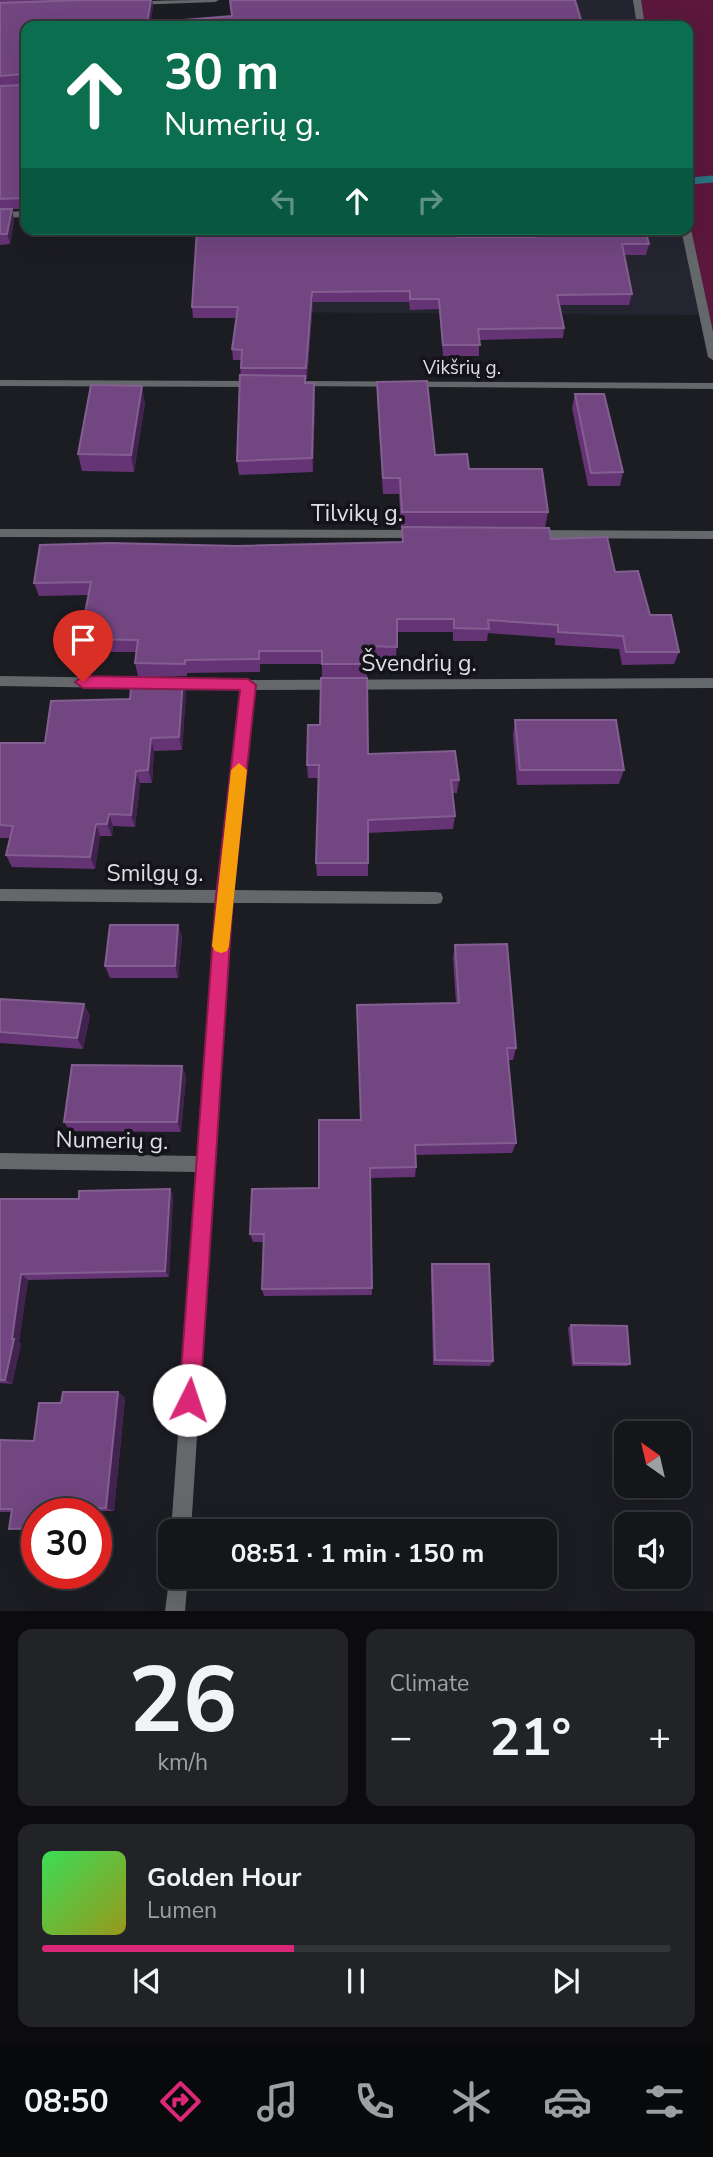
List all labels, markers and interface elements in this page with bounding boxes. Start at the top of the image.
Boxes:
text: 30 m [164,39,279,106]
icon: ahead [49,49,140,140]
text: Numerių g. [164,103,321,146]
icon: left [265,182,303,220]
icon: ahead [338,182,376,220]
icon: right [411,182,449,220]
street label: Vikšrių g. [422,355,501,381]
street label: Tilvikų g. [311,498,403,529]
pin [53,610,113,682]
icon: arrive [64,621,102,659]
street label: Švendrių g. [361,648,477,679]
street label: Smilgų g. [107,858,203,889]
street label: Numerių g. [55,1124,169,1157]
position arrow [152,1363,226,1437]
north arrow [614,1421,691,1498]
map controls [614,1421,691,1589]
speed limit sign: 30 [21,1498,112,1589]
button: sound [614,1512,691,1589]
text: 08:51 · 1 min · 150 m [231,1536,484,1571]
text: 26 [128,1639,237,1763]
text: Climate [390,1668,469,1699]
text: 21° [489,1702,571,1773]
text: − [390,1712,412,1763]
text: + [648,1712,671,1763]
text: km/h [157,1747,208,1778]
text: Golden Hour [147,1860,302,1895]
text: Lumen [147,1895,217,1926]
icon: previous [128,1962,166,2000]
icon: pause [337,1962,375,2000]
icon: next [547,1962,585,2000]
icon: directions [156,2077,205,2126]
icon: music [253,2077,302,2126]
icon: phone [350,2077,399,2126]
icon: climate [447,2077,496,2126]
icon: car [543,2077,592,2126]
icon: filters [640,2077,689,2126]
text: 08:50 [24,2080,109,2123]

